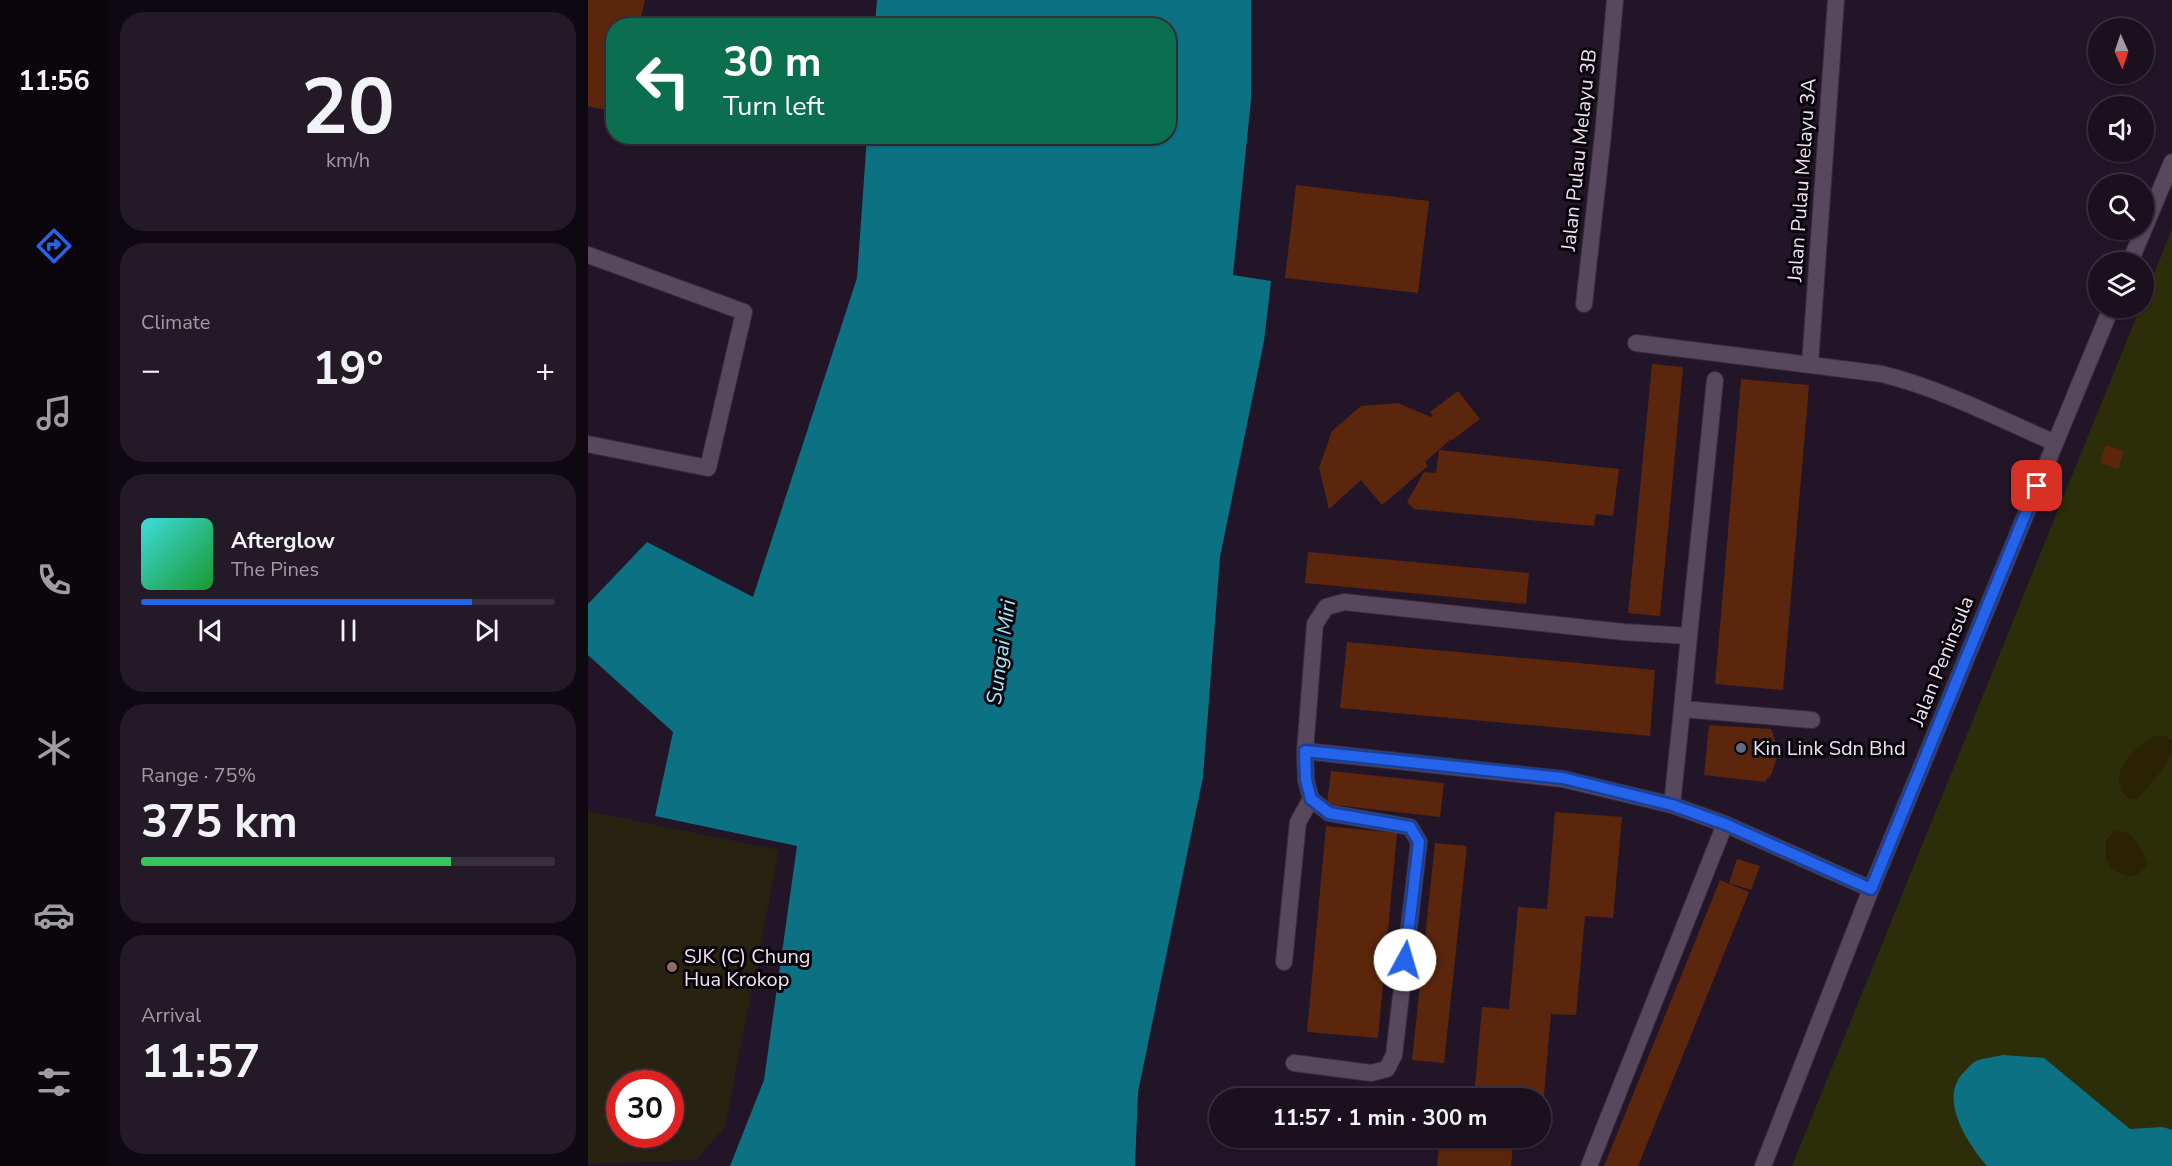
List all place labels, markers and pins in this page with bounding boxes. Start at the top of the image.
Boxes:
pin [2011,460,2062,511]
place label: Kin Link Sdn Bhd [1753,735,1906,762]
marker: Kin Link Sdn Bhd [1734,741,1748,755]
place label: SJK (C) Chung Hua Krokop [684,943,810,993]
marker: SJK (C) Chung Hua Krokop [665,960,679,974]

